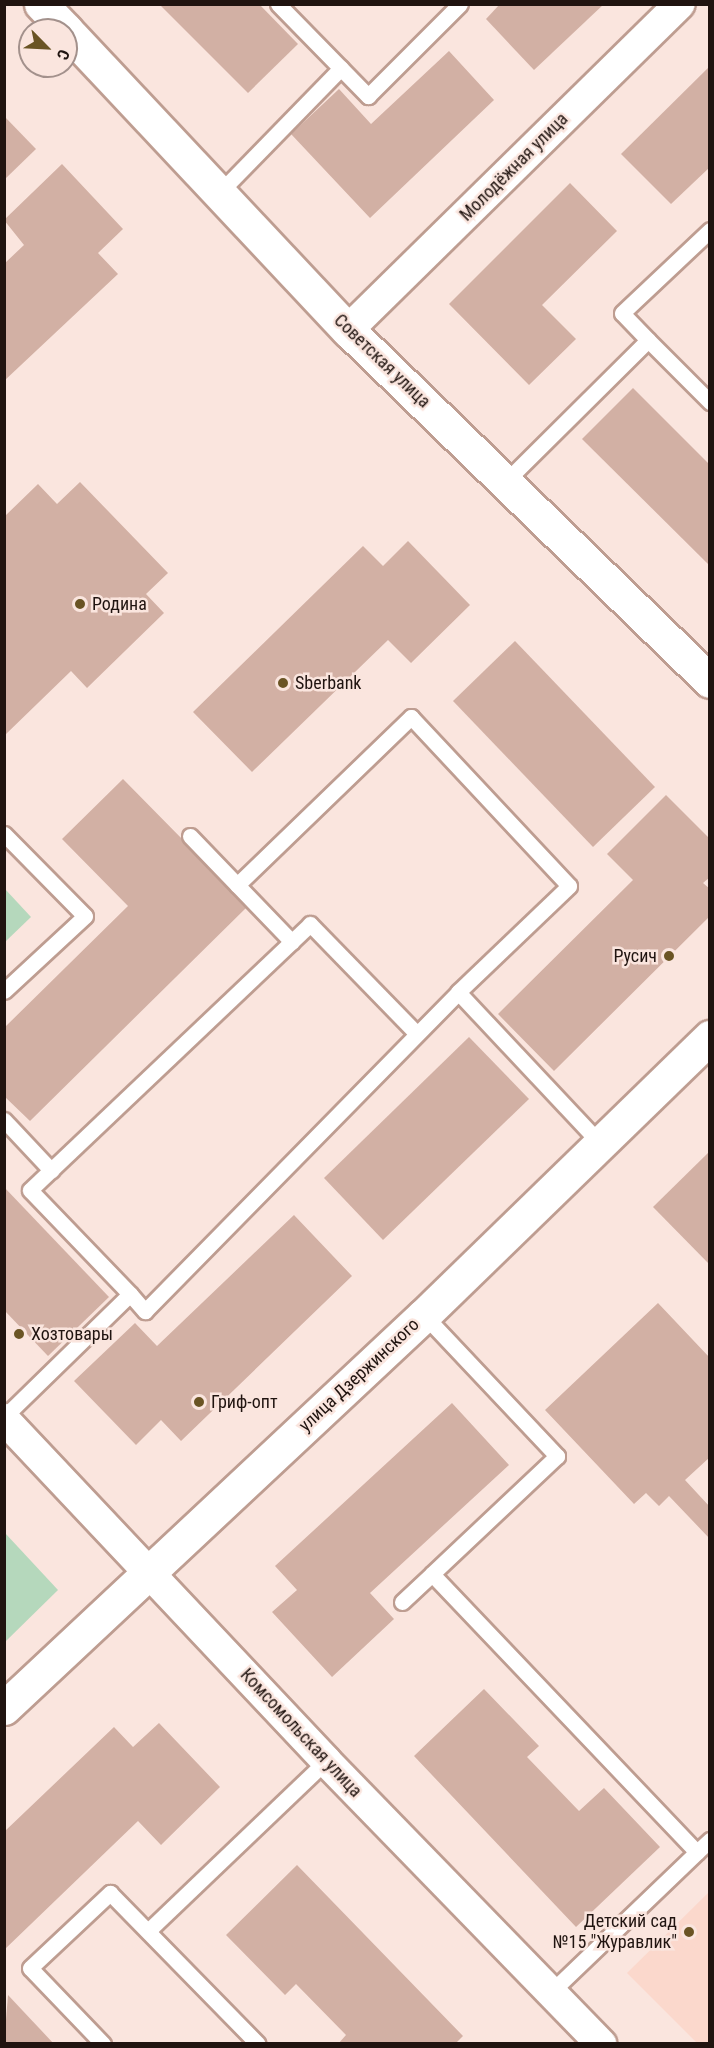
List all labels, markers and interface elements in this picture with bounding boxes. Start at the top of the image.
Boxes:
north arrow [18,18,78,78]
text: С [53,47,74,63]
street label: Молодёжная улица [455,108,573,226]
street label: Советская улица [329,310,435,412]
place label: Родина [92,593,147,615]
marker: Родина [73,597,87,611]
place label: Sberbank [295,672,361,694]
marker: Sberbank [276,676,290,690]
place label: Русич [613,945,657,967]
marker: Русич [662,949,676,963]
street label: улица Дзержинского [294,1314,424,1436]
place label: Хозтовары [31,1323,113,1345]
marker: Хозтовары [12,1327,26,1341]
place label: Гриф-опт [211,1391,278,1413]
marker: Гриф-опт [192,1395,206,1409]
street label: Комсомольская улица [236,1664,366,1802]
place label: Детский сад №15 "Журавлик" [553,1911,677,1954]
marker: Детский сад №15 "Журавлик" [682,1925,696,1939]

